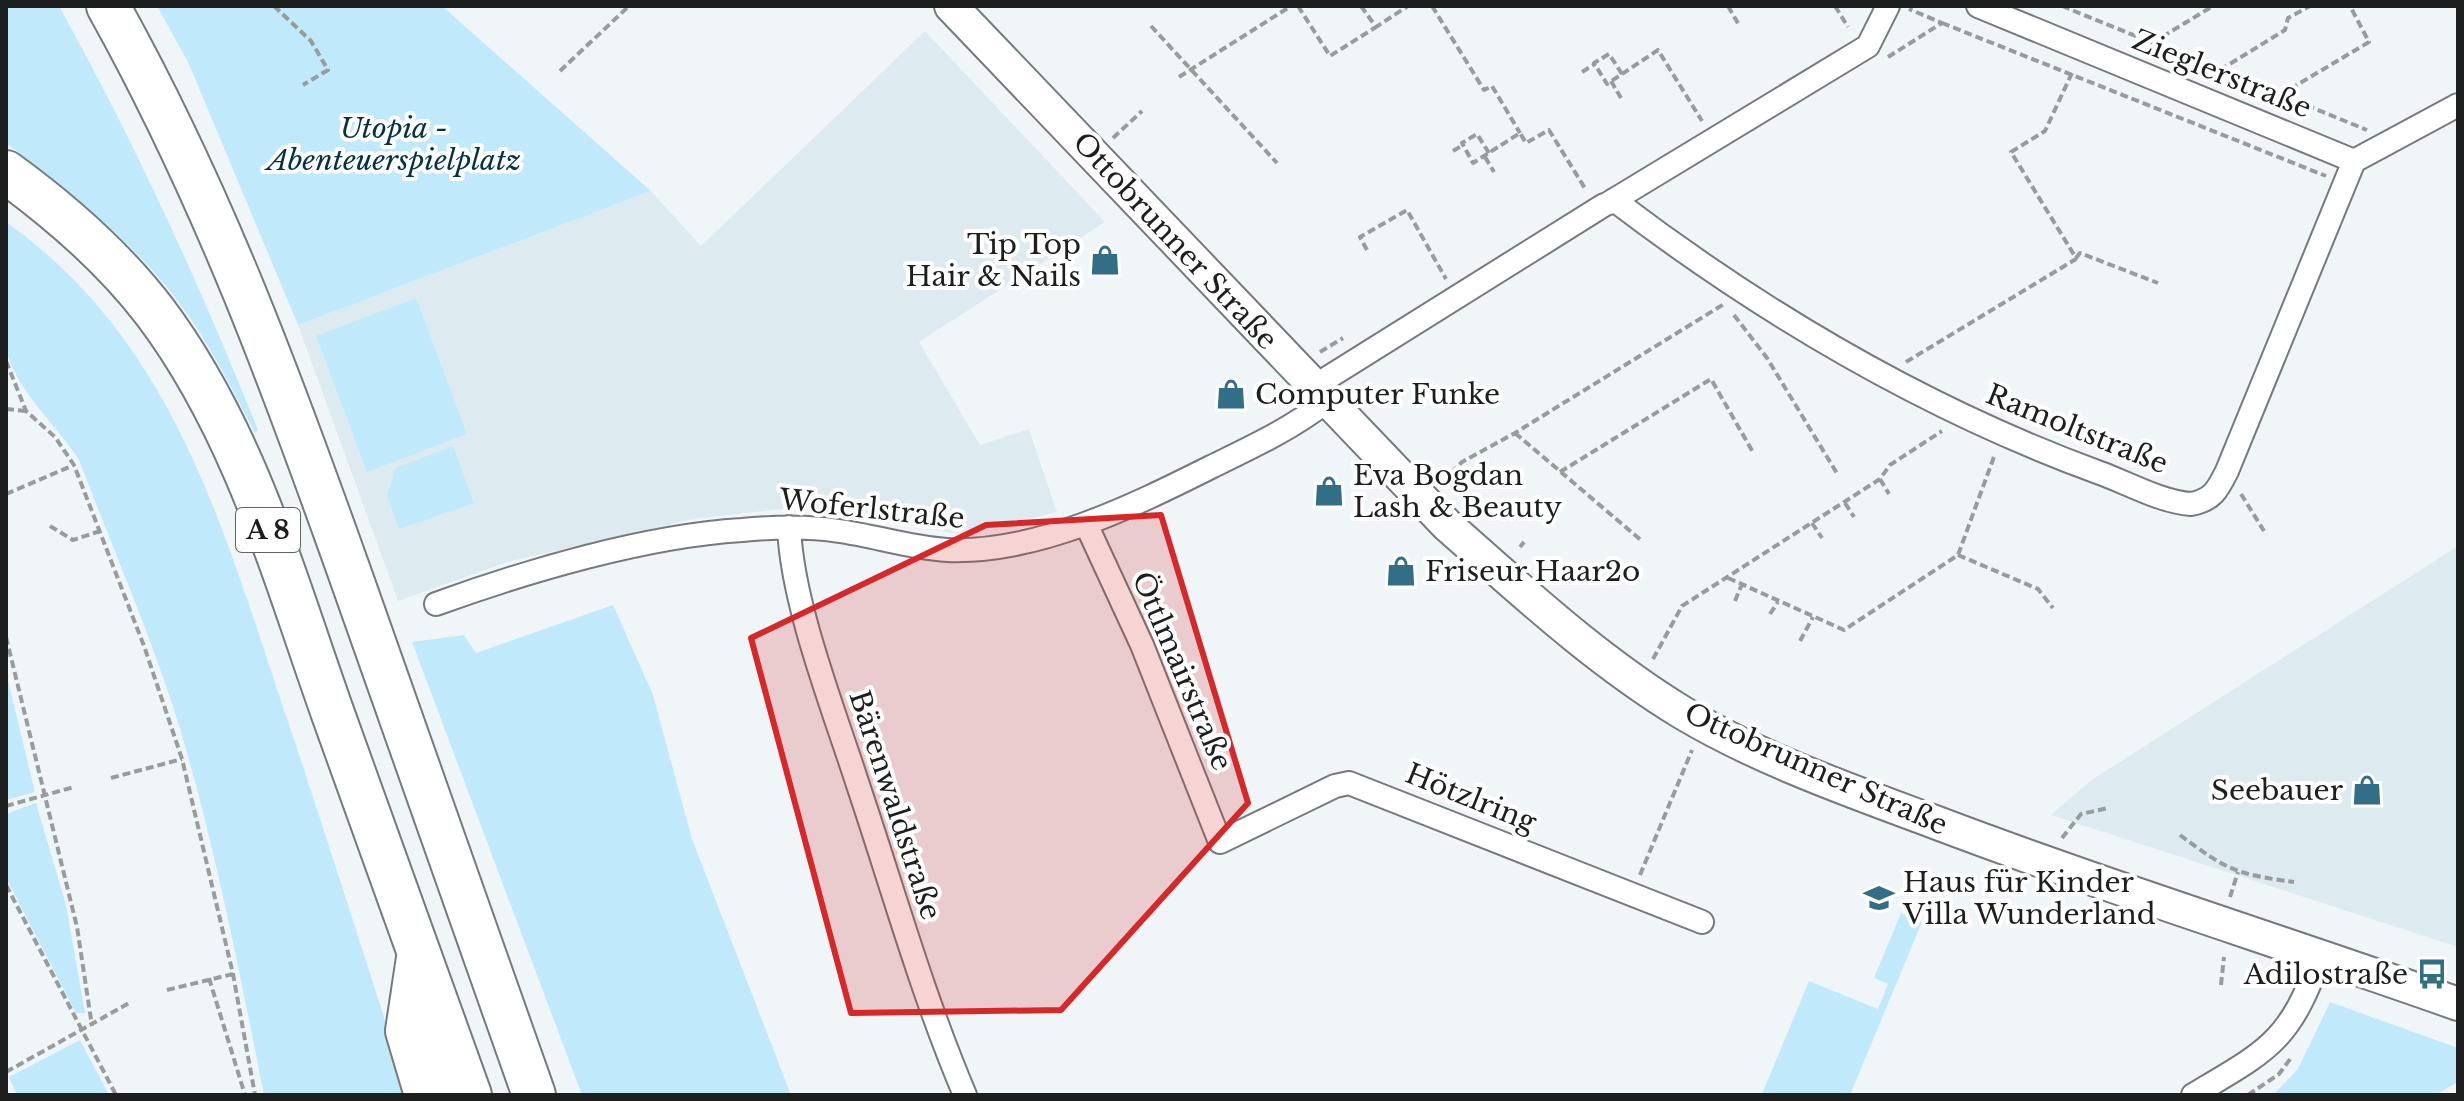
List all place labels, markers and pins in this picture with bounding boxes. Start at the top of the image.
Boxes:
place label: Tip Top Hair & Nails [906,227,1081,294]
shop icon: Tip Top Hair & Nails [1088,243,1122,277]
shop icon: Computer Funke [1214,377,1248,411]
place label: Computer Funke [1255,377,1500,412]
place label: Eva Bogdan Lash & Beauty [1353,458,1562,525]
shop icon: Eva Bogdan Lash & Beauty [1312,474,1346,508]
shop icon: Friseur Haar2o [1384,554,1418,588]
place label: Friseur Haar2o [1425,554,1640,589]
place label: Seebauer [2211,773,2344,808]
shop icon: Seebauer [2350,773,2384,807]
place label: Haus für Kinder Villa Wunderland [1902,865,2156,932]
school or university icon: Haus für Kinder Villa Wunderland [1862,881,1896,915]
place label: Adilostraße [2243,957,2408,992]
bus stop icon: Adilostraße [2415,957,2449,991]

